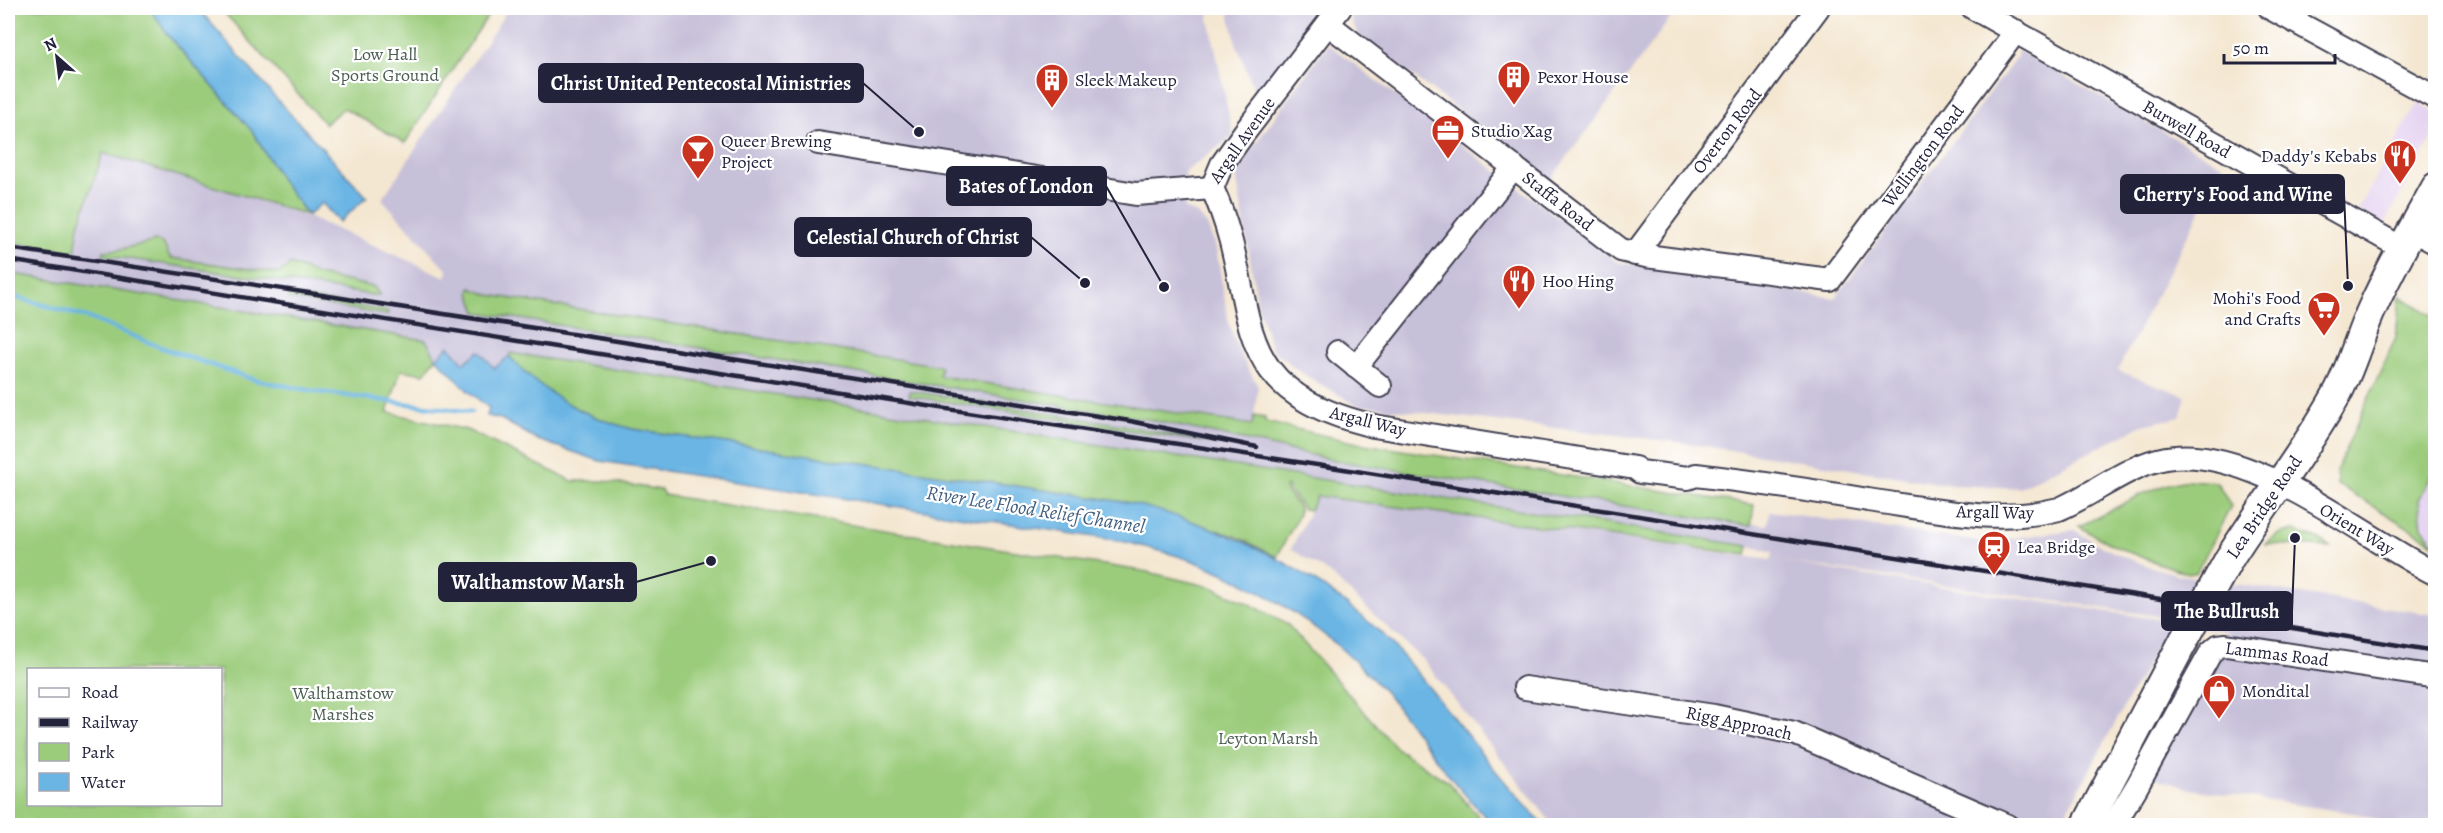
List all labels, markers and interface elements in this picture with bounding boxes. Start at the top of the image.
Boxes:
north arrow [27,27,87,87]
scale bar [2224,27,2335,65]
text: N [40,32,61,57]
text: 50 m [2233,36,2269,60]
park label: Low Hall Sports Ground [331,42,439,87]
building icon: Pexor House [1496,59,1532,106]
building icon: Sleek Makeup [1034,62,1070,109]
callout: Christ United Pentecostal Ministries [539,64,863,102]
place label: Pexor House [1537,65,1629,89]
place label: Sleek Makeup [1075,68,1177,92]
text: Christ United Pentecostal Ministries [551,70,851,97]
street label: Overton Road [1687,83,1767,179]
street label: Argall Avenue [1203,92,1281,189]
street label: Burwell Road [2139,94,2236,164]
street label: Wellington Road [1876,100,1970,213]
office icon: Studio Xag [1430,113,1466,160]
place label: Studio Xag [1471,119,1553,143]
place label: Queer Brewing Project [721,129,832,174]
bar icon: Queer Brewing Project [680,133,716,180]
restaurant icon: Daddy's Kebabs [2382,138,2418,185]
place label: Daddy's Kebabs [2261,144,2377,168]
street label: Staffa Road [1517,166,1599,237]
callout: Bates of London [947,167,1106,205]
text: Bates of London [959,173,1093,200]
callout: Cherry's Food and Wine [2121,175,2344,213]
text: Cherry's Food and Wine [2134,181,2332,208]
callout: Celestial Church of Christ [795,218,1031,256]
text: Celestial Church of Christ [807,224,1020,251]
restaurant icon: Hoo Hing [1501,263,1537,310]
place label: Hoo Hing [1542,269,1614,293]
place label: Mohi's Food and Crafts [2212,286,2301,331]
supermarket icon: Mohi's Food and Crafts [2306,290,2342,337]
street label: Argall Way [1326,400,1410,442]
street label: Lea Bridge Road [2221,450,2308,563]
water label: River Lee Flood Relief Channel [925,479,1147,540]
street label: Orient Way [2315,497,2400,561]
street label: Argall Way [1955,499,2035,525]
station icon: Lea Bridge [1976,529,2012,576]
place label: Lea Bridge [2017,535,2095,559]
callout: Walthamstow Marsh [439,563,636,601]
text: Walthamstow Marsh [450,569,625,596]
callout: The Bullrush [2162,592,2292,630]
text: The Bullrush [2174,598,2280,625]
street label: Lammas Road [2224,636,2330,672]
legend [27,668,222,806]
shop icon: Mondital [2201,673,2237,720]
place label: Mondital [2242,679,2310,703]
text: Road [81,680,119,704]
park label: Walthamstow Marshes [291,681,394,726]
street label: Rigg Approach [1684,700,1795,746]
text: Railway [81,710,139,734]
park label: Leyton Marsh [1218,726,1319,750]
text: Park [81,740,115,764]
text: Water [80,770,126,794]

